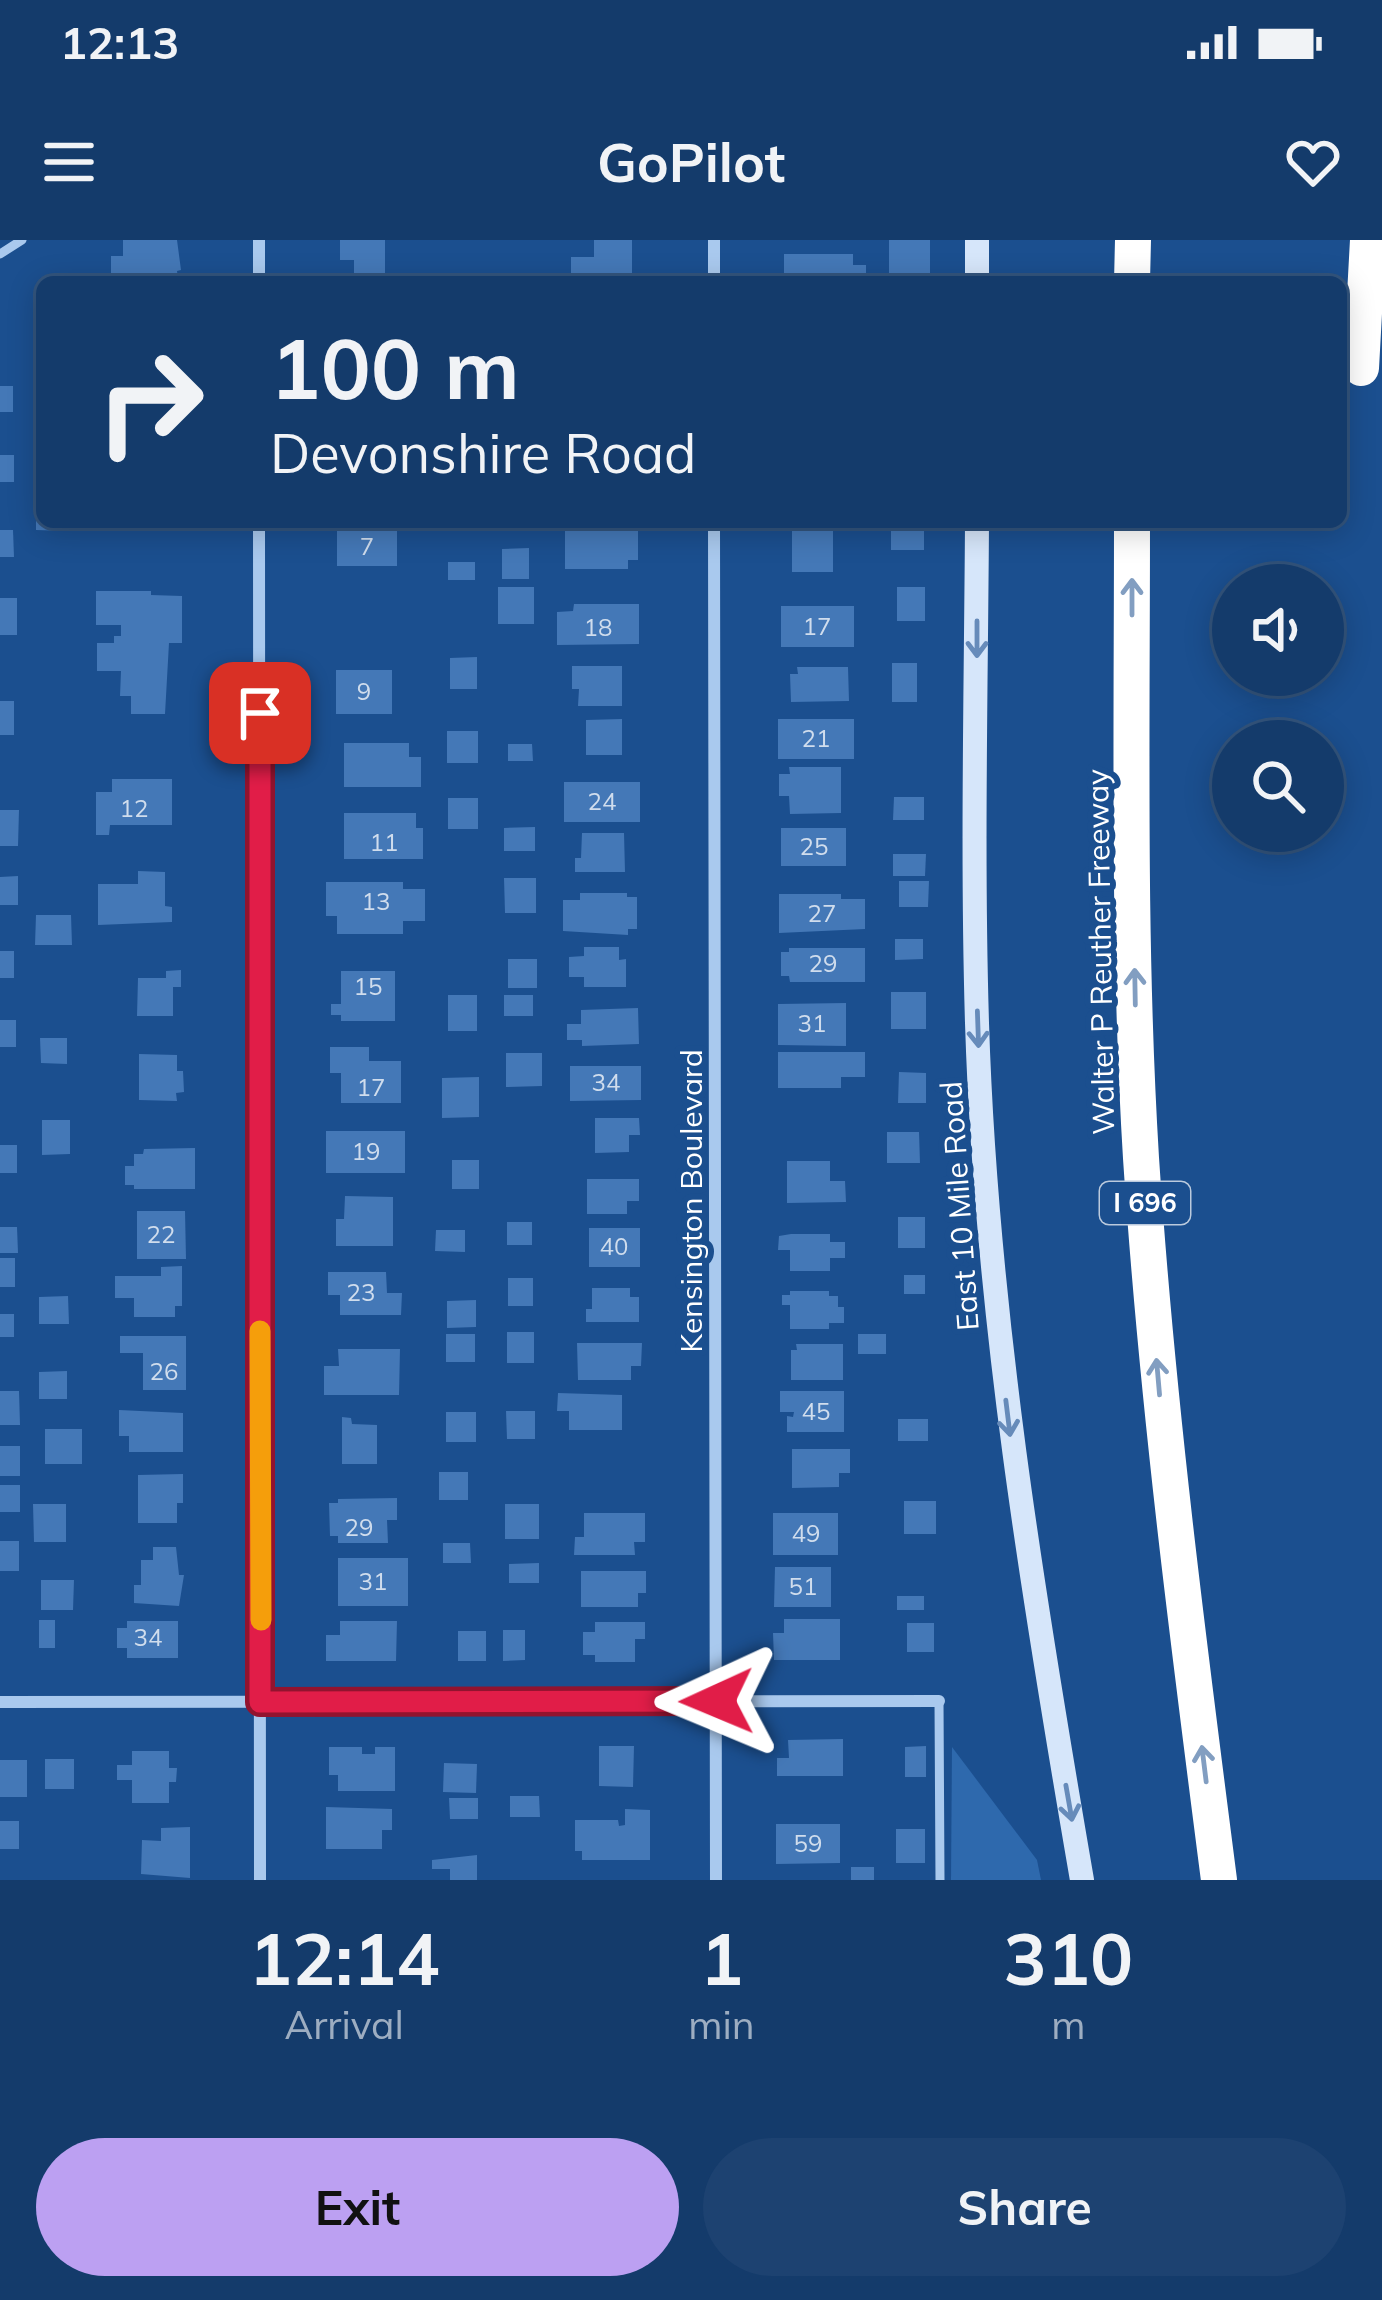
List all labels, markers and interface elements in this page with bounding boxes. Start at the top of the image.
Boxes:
text: 12:13 [60,14,179,70]
text: GoPilot [597,128,785,196]
icon: menu [36,129,102,195]
icon: heart [1280,129,1346,195]
text: 100 m [270,315,520,420]
icon: right [72,324,228,480]
text: Devonshire Road [270,419,697,487]
house number: 7 [360,531,374,561]
map controls [1212,564,1344,852]
button: sound [1212,564,1344,696]
one-way arrow [1121,578,1143,617]
house number: 17 [803,611,831,641]
house number: 18 [584,612,612,642]
one-way arrow [965,619,988,658]
pin [209,662,311,764]
house number: 9 [357,676,371,706]
icon: arrive [227,680,293,746]
button: search [1212,720,1344,852]
house number: 21 [802,723,830,753]
street label: Walter P Reuther Freeway [1078,769,1122,1135]
house number: 24 [588,786,616,816]
house number: 12 [120,793,148,823]
house number: 11 [370,827,398,857]
house number: 25 [800,831,828,861]
house number: 13 [362,886,390,916]
house number: 27 [808,898,836,928]
house number: 29 [809,948,837,978]
one-way arrow [1123,968,1146,1007]
house number: 15 [354,971,382,1001]
house number: 31 [798,1008,826,1038]
one-way arrow [967,1009,990,1048]
street label: Kensington Boulevard [672,1049,710,1353]
house number: 34 [592,1067,620,1097]
house number: 17 [357,1072,385,1102]
street label: East 10 Mile Road [931,1080,987,1332]
house number: 19 [352,1136,380,1166]
road number: I 696 [1100,1182,1190,1224]
house number: 22 [147,1219,175,1249]
house number: 40 [600,1231,628,1261]
house number: 23 [347,1277,375,1307]
house number: 26 [150,1356,178,1386]
one-way arrow [1146,1358,1169,1397]
house number: 45 [802,1396,830,1426]
one-way arrow [998,1398,1020,1437]
house number: 29 [345,1512,373,1542]
house number: 49 [792,1518,820,1548]
house number: 31 [359,1566,387,1596]
house number: 51 [789,1571,817,1601]
house number: 34 [134,1622,162,1652]
position arrow [654,1638,780,1764]
one-way arrow [1192,1745,1215,1784]
one-way arrow [1058,1783,1081,1822]
house number: 59 [794,1828,822,1858]
text: 12:14 [249,1913,439,2003]
text: 1 [700,1913,743,2003]
text: 310 [1004,1913,1133,2003]
text: Arrival [285,2000,404,2049]
text: min [688,2000,755,2049]
text: m [1051,2000,1085,2049]
button: Exit [36,2138,679,2276]
button: Share [703,2138,1346,2276]

